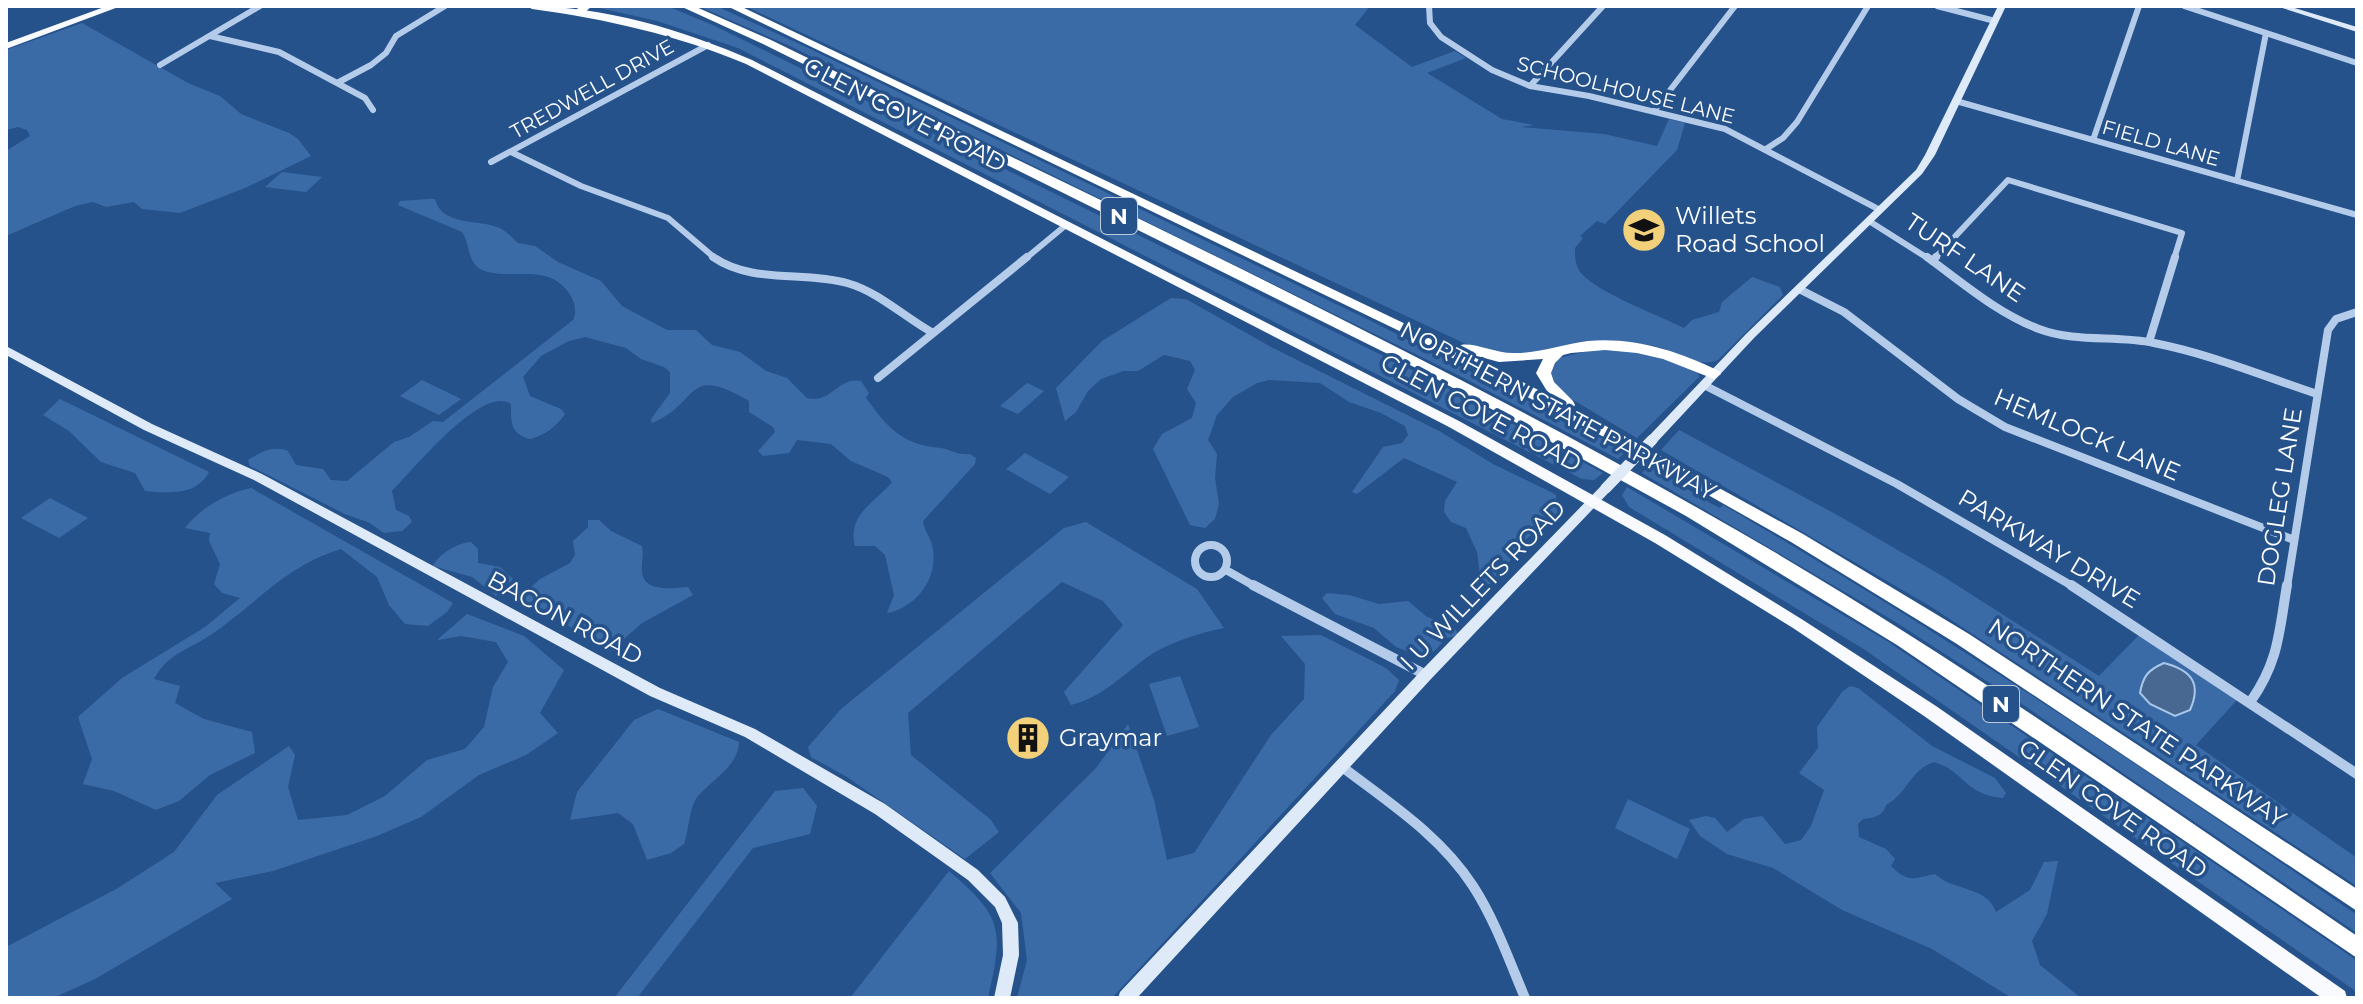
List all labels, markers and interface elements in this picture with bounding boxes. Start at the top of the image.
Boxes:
street label: TREDWELL DRIVE [506,34,678,144]
street label: GLEN COVE ROAD [799,51,1011,178]
street label: SCHOOLHOUSE LANE [1515,51,1737,129]
street label: FIELD LANE [2099,115,2223,171]
road number: N [1101,198,1137,234]
place label: Willets Road School [1675,201,1825,258]
school or university icon: Willets Road School [1620,206,1668,254]
street label: TURF LANE [1900,207,2031,308]
street label: NORTHERN STATE PARKWAY [1396,315,1722,507]
street label: GLEN COVE ROAD [1376,347,1587,478]
street label: HEMLOCK LANE [1990,382,2185,487]
street label: DOGLEG LANE [2251,406,2308,588]
street label: PARKWAY DRIVE [1953,483,2145,614]
street label: I U WILLETS ROAD [1394,493,1571,676]
street label: BACON ROAD [483,565,648,671]
street label: NORTHERN STATE PARKWAY [1983,612,2292,834]
road number: N [1983,686,2019,722]
building icon: Graymar [1004,714,1052,762]
place label: Graymar [1059,723,1162,752]
street label: GLEN COVE ROAD [2013,733,2213,885]

